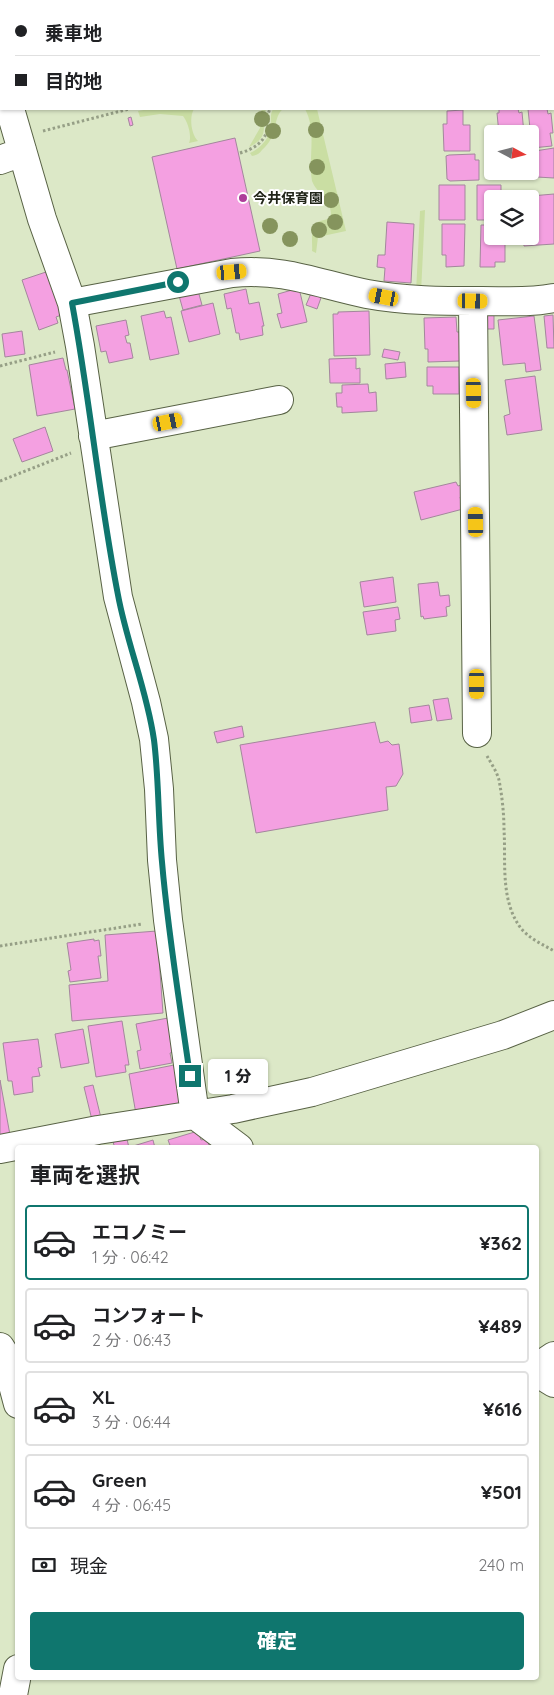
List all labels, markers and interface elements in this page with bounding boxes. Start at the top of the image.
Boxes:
text: 乗車地 [45,21,102,45]
text: 目的地 [45,69,102,93]
north arrow [484,125,539,180]
map controls [484,125,539,245]
place label: 今井保育園 [253,189,323,207]
button: layers [484,190,539,245]
marker: 今井保育園 [237,192,249,204]
car [216,263,247,281]
route start [167,271,189,293]
car [367,287,400,307]
car [457,293,488,309]
car [466,378,481,408]
car [151,412,184,432]
car [468,507,483,537]
car [469,669,484,699]
callout: 1 分 [208,1058,268,1094]
route end [179,1065,201,1087]
text: 1 分 [225,1066,251,1086]
text: 車両を選択 [30,1161,140,1189]
icon: car [32,1220,77,1265]
text: エコノミー [92,1220,187,1244]
text: ¥362 [479,1231,522,1255]
text: 1 分 · 06:42 [92,1247,169,1267]
icon: car [32,1303,77,1348]
text: コンフォート [92,1303,205,1327]
text: ¥489 [478,1314,522,1338]
text: 2 分 · 06:43 [92,1330,171,1350]
text: XL [92,1385,115,1409]
icon: car [32,1386,77,1431]
text: ¥616 [483,1397,522,1421]
text: 3 分 · 06:44 [92,1412,171,1432]
text: Green [92,1468,147,1492]
icon: car [32,1469,77,1514]
text: ¥501 [481,1480,522,1504]
text: 4 分 · 06:45 [92,1495,171,1515]
icon: cash [30,1551,58,1579]
text: 現金 [70,1554,108,1578]
text: 240 m [478,1555,524,1575]
button: 確定 [30,1612,524,1670]

